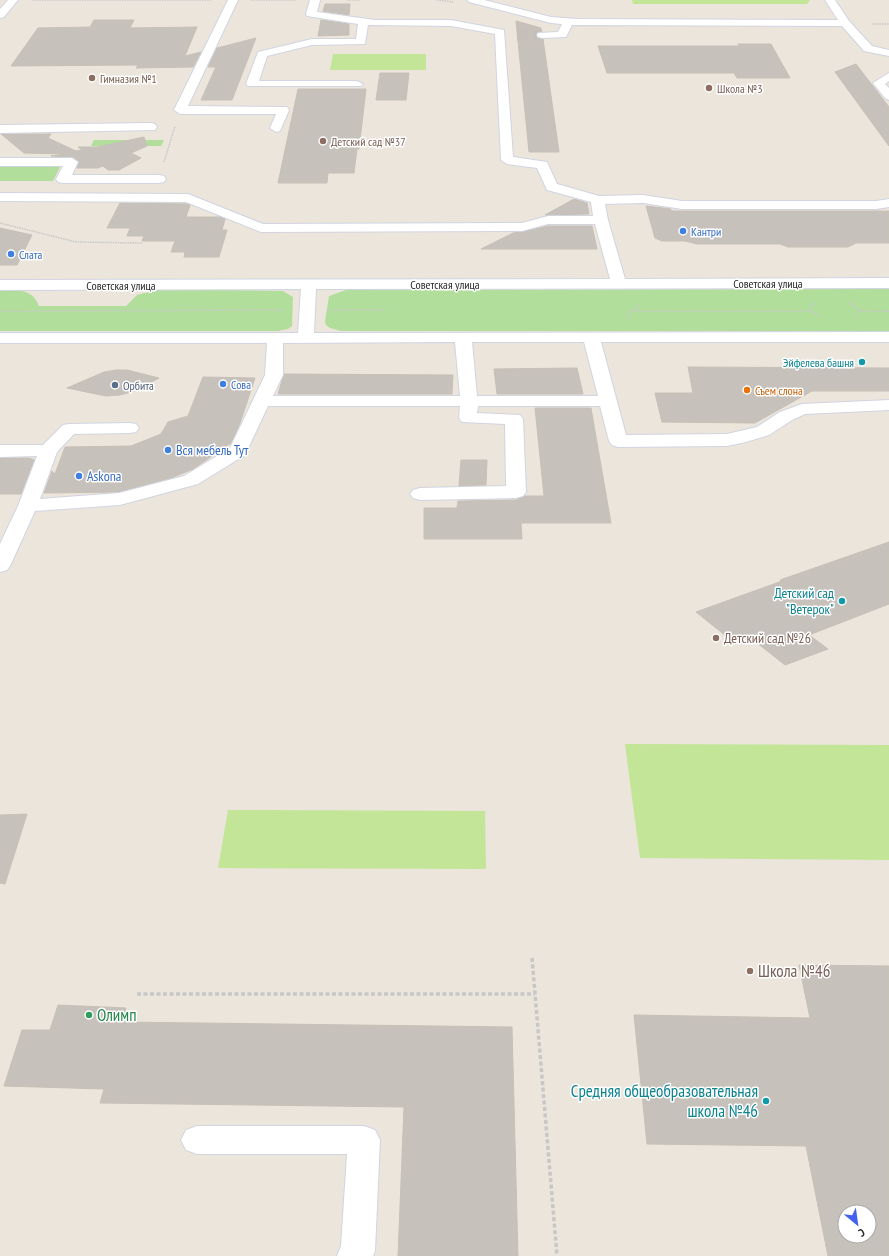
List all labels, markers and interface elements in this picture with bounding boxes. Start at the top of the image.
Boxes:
place label: Гимназия №1 [100,71,157,86]
marker: Гимназия №1 [87,73,97,83]
place label: Школа №3 [717,81,763,96]
marker: Школа №3 [704,83,714,93]
place label: Детский сад №37 [331,134,406,149]
marker: Детский сад №37 [318,136,328,146]
place label: Кантри [691,224,721,239]
marker: Кантри [678,226,688,236]
place label: Слата [19,247,43,262]
marker: Слата [6,249,16,259]
street label: Советская улица [733,276,803,291]
street label: Советская улица [410,277,480,292]
street label: Советская улица [86,278,156,293]
place label: Эйфелева башня [783,355,854,370]
marker: Эйфелева башня [857,357,867,367]
place label: Сова [231,377,251,392]
place label: Орбита [123,378,154,393]
marker: Сова [218,379,228,389]
marker: Орбита [110,380,120,390]
place label: Съем слона [755,383,803,398]
marker: Съем слона [742,385,752,395]
place label: Вся мебель Тут [176,441,249,459]
marker: Вся мебель Тут [163,445,173,455]
place label: Askona [87,467,121,485]
marker: Askona [74,471,84,481]
place label: Детский сад "Ветерок" [774,584,834,618]
marker: Детский сад "Ветерок" [837,596,847,606]
place label: Детский сад №26 [724,629,811,647]
marker: Детский сад №26 [711,633,721,643]
place label: Школа №46 [758,960,830,982]
marker: Школа №46 [745,966,755,976]
place label: Олимп [97,1004,136,1026]
marker: Олимп [84,1010,94,1020]
place label: Средняя общеобразовательная школа №46 [571,1080,758,1122]
marker: Средняя общеобразовательная школа №46 [761,1096,771,1106]
north arrow [837,1204,877,1244]
text: С [856,1225,867,1240]

